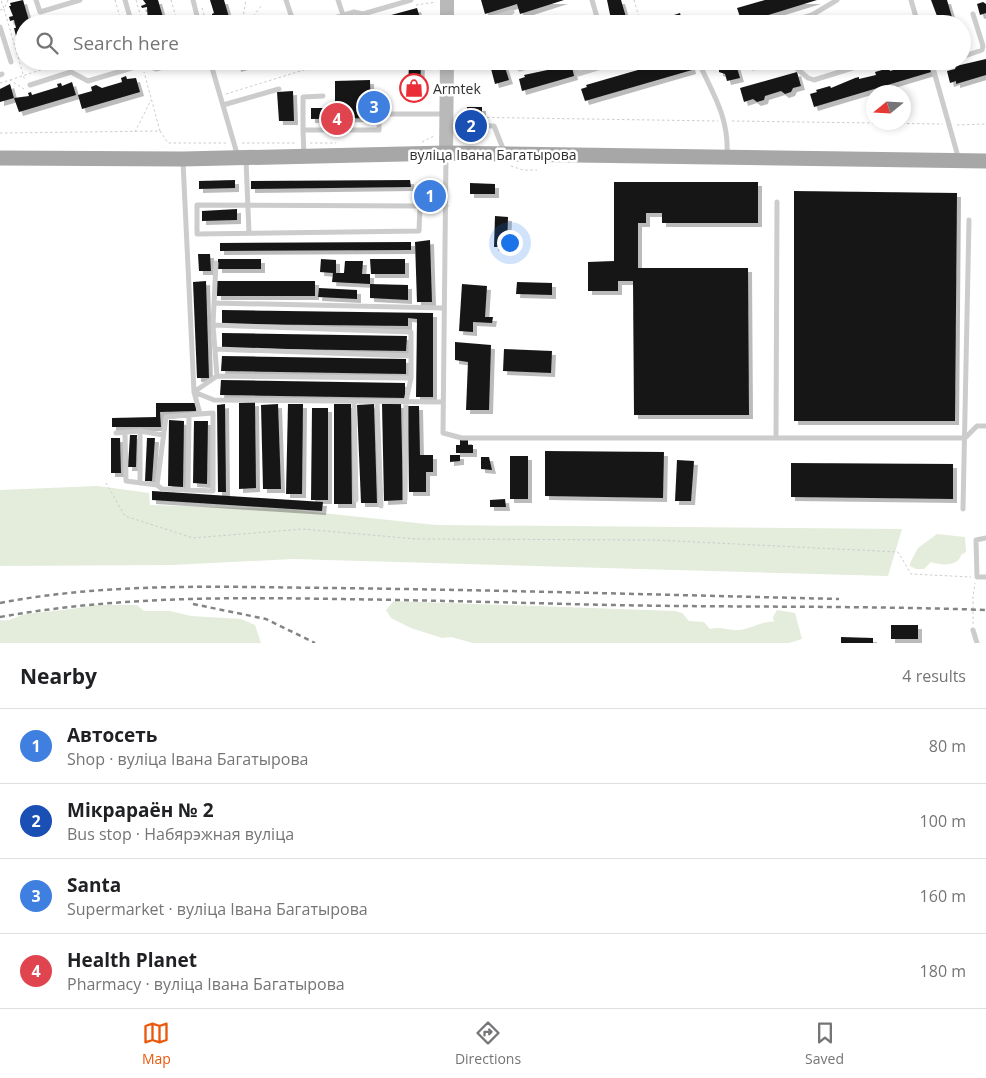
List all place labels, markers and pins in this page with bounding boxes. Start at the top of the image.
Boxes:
shop icon: Armtek [399,73,429,103]
place label: Armtek [433,79,481,98]
pin: 3 [358,88,390,126]
pin: 4 [321,100,353,138]
pin: 2 [455,107,487,145]
pin: 1 [414,177,446,215]

